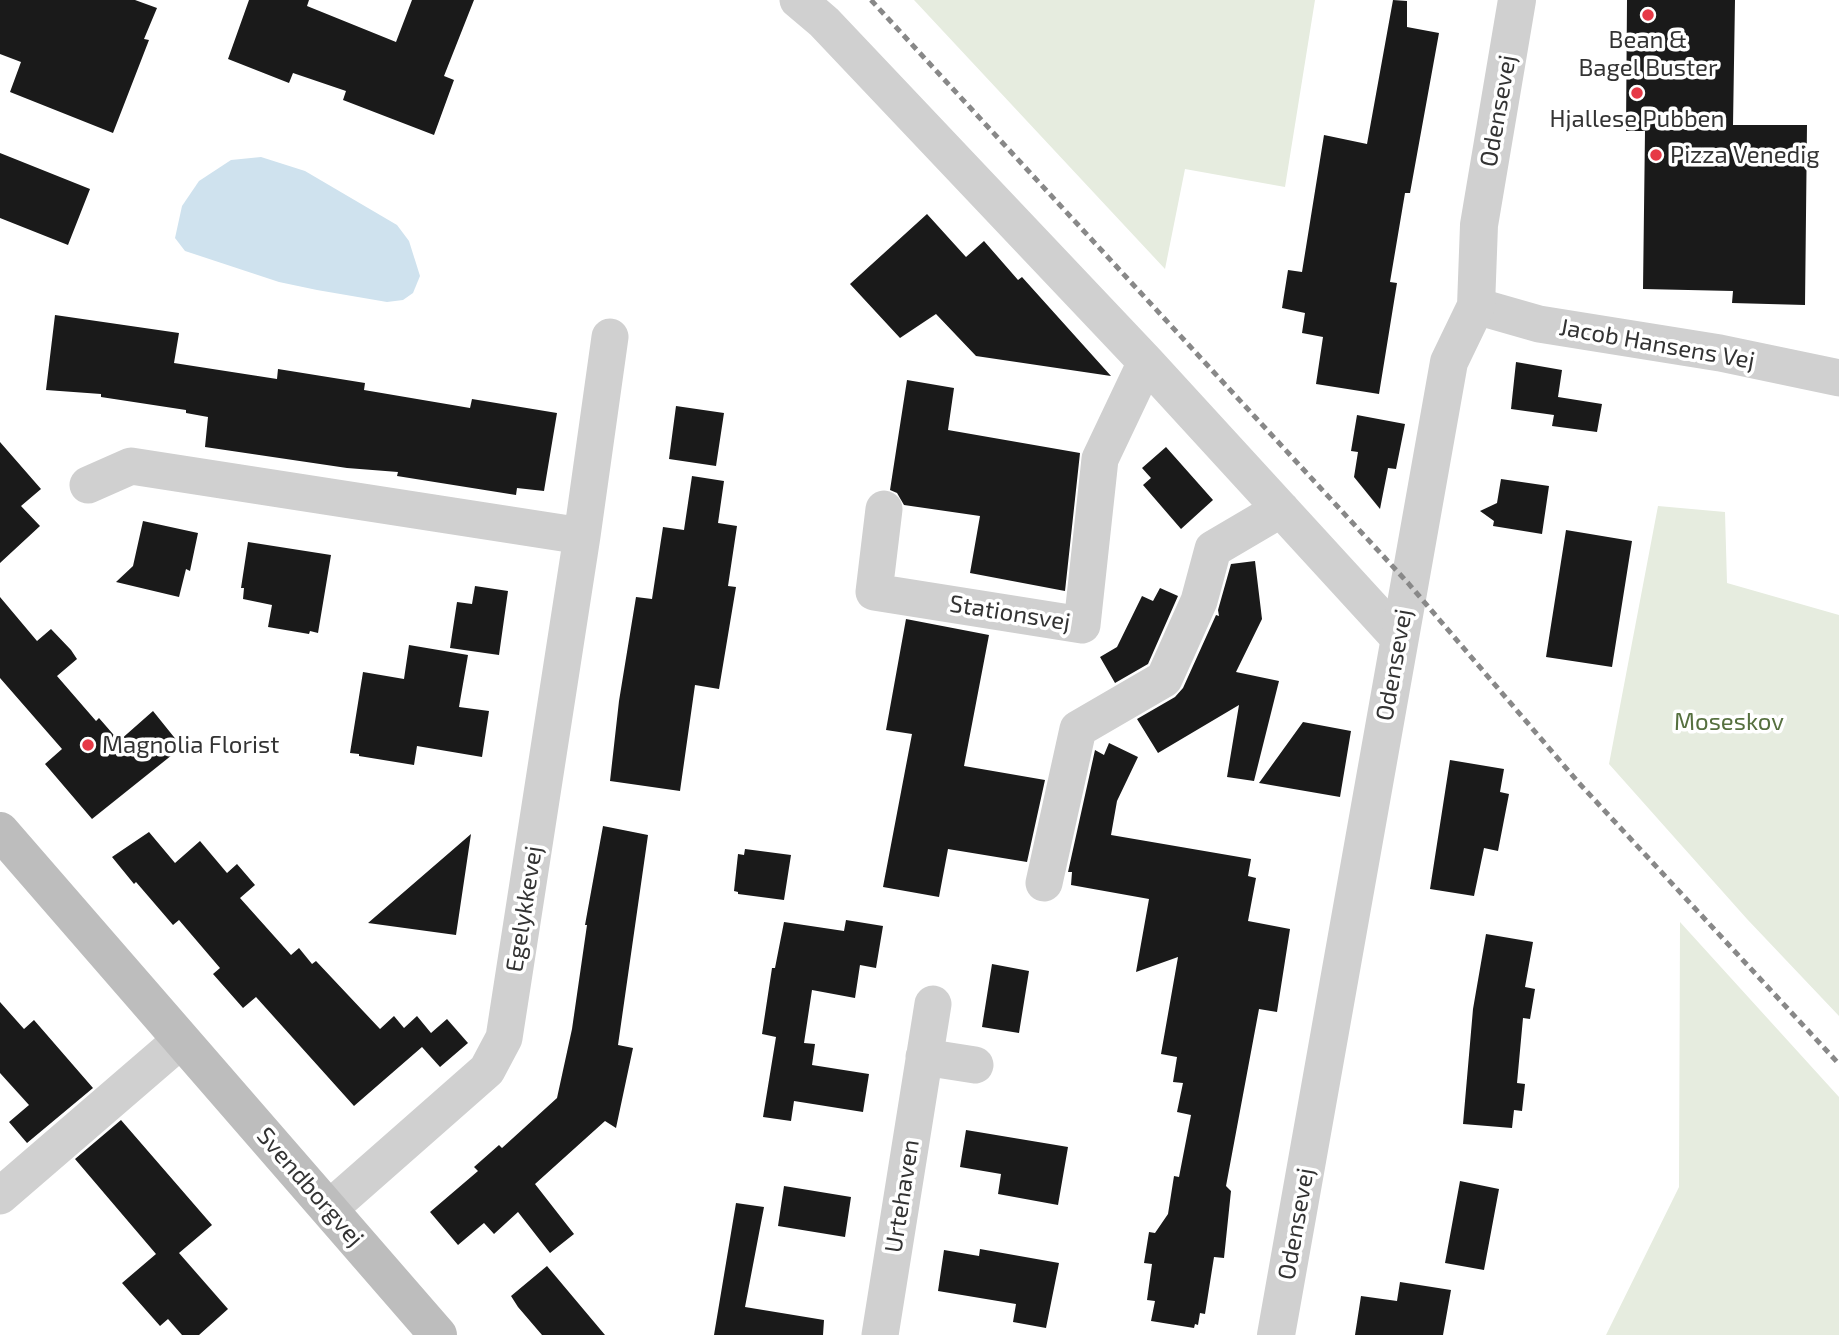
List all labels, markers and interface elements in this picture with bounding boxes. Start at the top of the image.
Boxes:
marker: Bean & Bagel Buster [1640,7,1656,23]
place label: Bean & Bagel Buster [1578,26,1718,82]
street label: Odensevej [1474,53,1522,169]
marker: Hjallese Pubben [1629,85,1645,101]
place label: Hjallese Pubben [1550,105,1724,133]
place label: Pizza Venedig [1670,141,1820,169]
marker: Pizza Venedig [1648,147,1664,163]
street label: Jacob Hansens Vej [1557,313,1757,375]
street label: Stationsvej [948,589,1072,637]
street label: Odensevej [1370,607,1418,723]
park label: Moseskov [1674,708,1784,736]
place label: Magnolia Florist [102,731,279,759]
marker: Magnolia Florist [80,737,96,753]
street label: Egelykkevej [500,844,548,974]
street label: Svendborgvej [251,1122,369,1252]
street label: Urtehaven [879,1137,925,1255]
street label: Odensevej [1272,1166,1320,1282]

